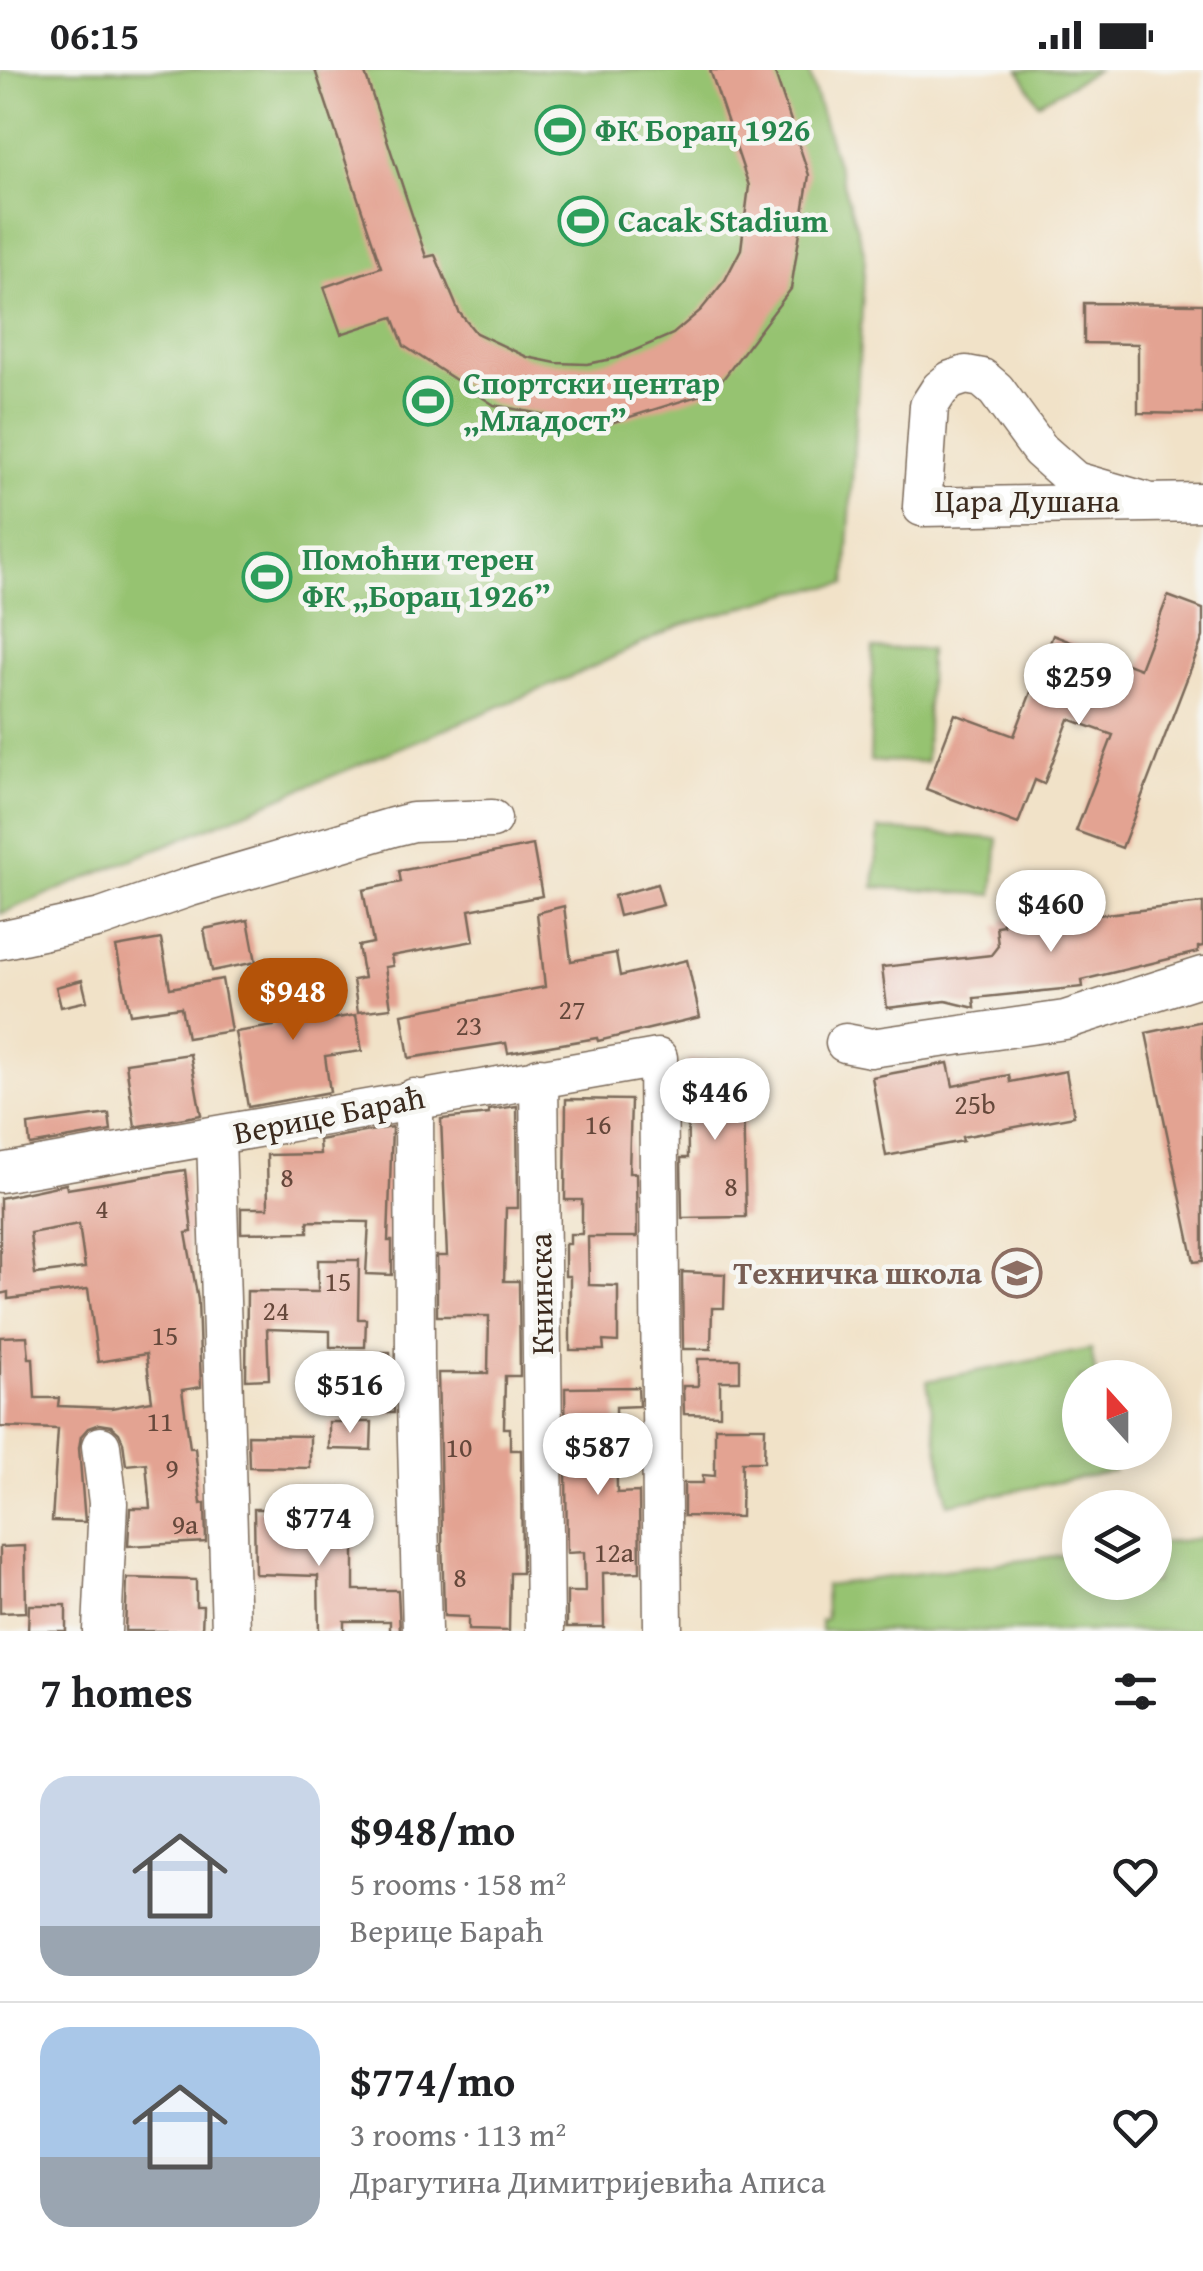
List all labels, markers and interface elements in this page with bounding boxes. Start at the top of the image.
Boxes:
text: 06:15 [50,7,140,63]
sports icon: ФК Борац 1926 [534,104,586,156]
place label: ФК Борац 1926 [595,106,810,153]
sports icon: Cacak Stadium [557,195,609,247]
place label: Cacak Stadium [618,197,829,244]
place label: Спортски центар „Младост” [463,359,720,443]
sports icon: Спортски центар „Младост” [402,375,454,427]
street label: Цара Душана [934,477,1120,524]
place label: Помоћни терен ФК „Борац 1926” [302,535,550,619]
sports icon: Помоћни терен ФК „Борац 1926” [241,551,293,603]
pin: $259 [1020,643,1138,728]
text: $259 [1046,652,1112,699]
pin: $460 [992,870,1110,955]
text: $460 [1018,879,1084,926]
pin: $948 [234,958,352,1043]
text: $948 [260,967,326,1014]
house number: 27 [559,988,585,1029]
house number: 23 [456,1004,482,1045]
pin: $446 [656,1058,774,1143]
text: $446 [682,1067,748,1114]
street label: Верице Бараћ [229,1073,428,1156]
house number: 25b [954,1083,996,1124]
house number: 16 [585,1103,611,1144]
house number: 8 [280,1156,294,1197]
house number: 8 [724,1165,738,1206]
house number: 4 [95,1187,109,1228]
street label: Книнска [516,1232,565,1355]
school or university icon: Техничка школа [991,1247,1043,1299]
place label: Техничка школа [733,1249,983,1296]
house number: 15 [325,1260,351,1301]
house number: 24 [263,1289,289,1330]
house number: 15 [152,1314,178,1355]
pin: $516 [291,1351,409,1436]
text: $516 [317,1360,383,1407]
north arrow [1062,1360,1172,1470]
map controls [1062,1360,1172,1600]
house number: 11 [147,1400,173,1441]
pin: $587 [539,1413,657,1498]
text: $587 [565,1422,631,1469]
house number: 10 [446,1426,472,1467]
house number: 9 [165,1447,179,1488]
pin: $774 [260,1484,378,1569]
button: layers [1062,1490,1172,1600]
text: $774 [286,1493,352,1540]
house number: 9a [172,1503,199,1544]
house number: 12a [594,1531,635,1572]
house number: 8 [453,1556,467,1597]
text: 7 homes [40,1661,193,1722]
icon: filters [1108,1664,1163,1719]
text: $948/mo [350,1799,515,1860]
icon: home [120,1816,240,1936]
icon: heart [1108,1849,1163,1904]
text: 5 rooms · 158 m² [350,1860,566,1907]
text: Верице Бараћ [350,1907,544,1954]
text: $774/mo [350,2050,515,2111]
icon: home [120,2067,240,2187]
icon: heart [1108,2100,1163,2155]
text: 3 rooms · 113 m² [350,2111,566,2158]
text: Драгутина Димитријевића Аписа [350,2158,826,2205]

